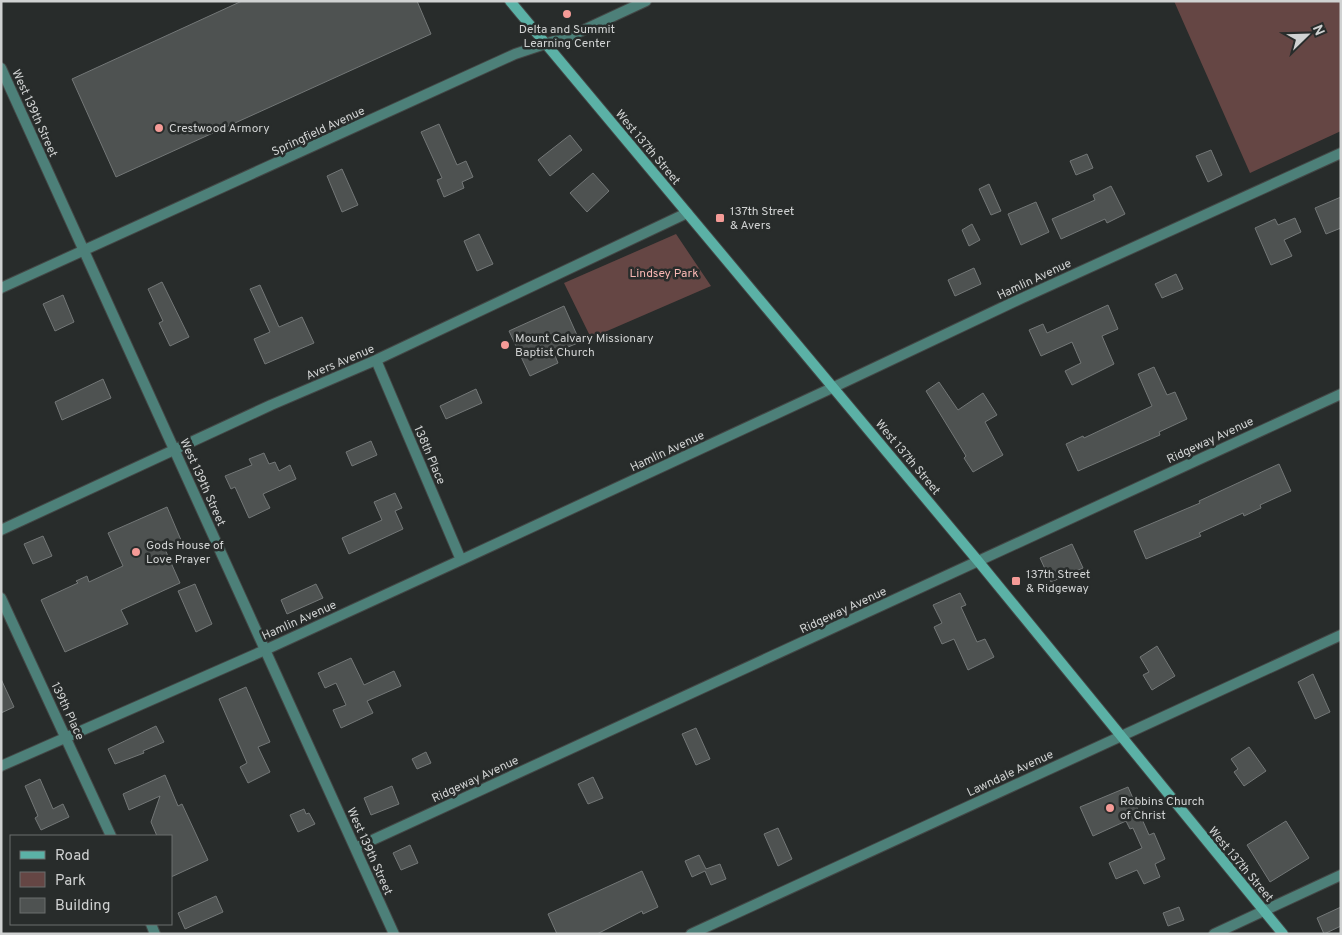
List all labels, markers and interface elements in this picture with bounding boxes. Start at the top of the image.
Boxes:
marker: Delta and Summit Learning Center [561,8,573,20]
north arrow [1282,10,1332,60]
place label: Delta and Summit Learning Center [519,22,615,52]
text: N [1308,23,1327,38]
street label: West 139th Street [8,67,61,160]
street label: Springfield Avenue [269,103,368,161]
street label: West 137th Street [611,107,683,189]
place label: Crestwood Armory [169,121,269,137]
marker: Crestwood Armory [153,122,165,134]
place label: 137th Street & Avers [730,204,794,234]
marker: 137th Street & Avers [714,212,726,224]
street label: Hamlin Avenue [995,256,1074,304]
park label: Lindsey Park [629,266,699,282]
place label: Mount Calvary Missionary Baptist Church [515,331,654,361]
marker: Mount Calvary Missionary Baptist Church [499,339,511,351]
street label: Avers Avenue [304,341,377,385]
street label: Ridgeway Avenue [1164,414,1257,468]
street label: West 137th Street [871,417,943,499]
street label: 138th Place [410,424,449,487]
street label: Hamlin Avenue [628,428,707,476]
street label: West 139th Street [176,436,229,529]
place label: Gods House of Love Prayer [146,538,224,568]
marker: Gods House of Love Prayer [130,546,142,558]
place label: 137th Street & Ridgeway [1026,567,1090,597]
marker: 137th Street & Ridgeway [1010,575,1022,587]
street label: Ridgeway Avenue [797,584,890,638]
street label: Hamlin Avenue [260,597,339,645]
street label: 139th Place [47,680,87,743]
street label: Lawndale Avenue [965,747,1056,801]
street label: Ridgeway Avenue [429,753,522,807]
place label: Robbins Church of Christ [1120,794,1205,824]
marker: Robbins Church of Christ [1104,802,1116,814]
street label: West 139th Street [343,805,396,898]
street label: West 137th Street [1204,824,1276,906]
legend [10,835,172,925]
text: Road [55,847,90,866]
text: Park [55,872,86,891]
text: Building [55,897,110,916]

